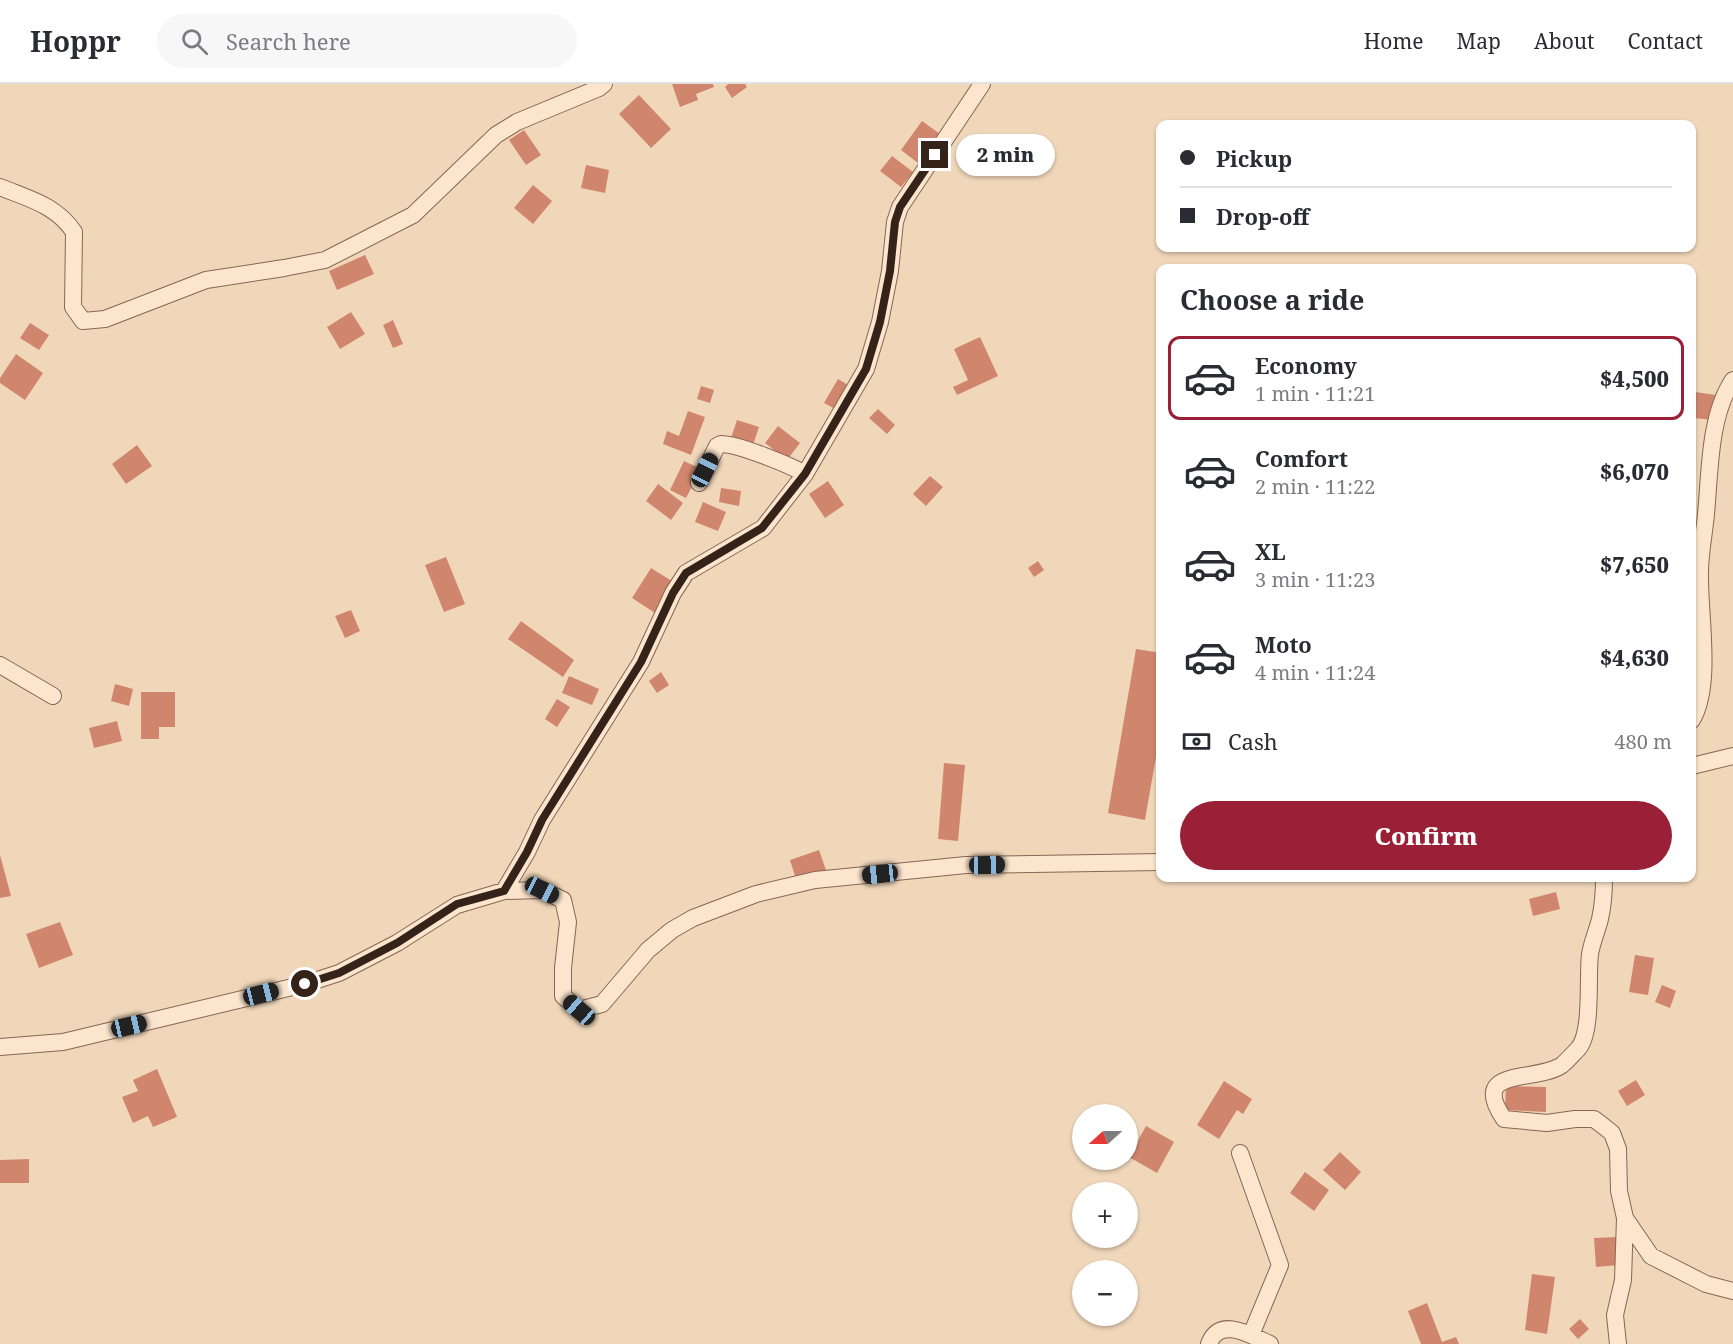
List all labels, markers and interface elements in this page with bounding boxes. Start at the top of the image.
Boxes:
search box [157,14,577,68]
text: Hoppr [30,22,121,60]
icon: search [178,25,211,58]
text: Search here [226,26,351,56]
text: Home [1364,27,1424,55]
text: Map [1457,27,1501,55]
text: About [1534,27,1595,55]
text: Contact [1628,27,1703,55]
callout: 2 min [956,134,1055,176]
route end [921,141,948,168]
text: 2 min [977,141,1034,168]
text: Pickup [1216,143,1292,173]
text: Drop-off [1216,201,1309,231]
text: Choose a ride [1180,281,1365,318]
text: Economy [1255,350,1357,380]
icon: car [1183,351,1237,405]
text: $4,500 [1600,363,1669,393]
text: 1 min · 11:21 [1255,380,1375,407]
text: Comfort [1255,443,1348,473]
icon: car [1183,444,1237,498]
car [689,450,721,490]
text: $6,070 [1600,456,1669,486]
text: 2 min · 11:22 [1255,473,1375,500]
text: XL [1255,536,1286,566]
icon: car [1183,537,1237,591]
text: $7,650 [1600,549,1669,579]
text: 3 min · 11:23 [1255,566,1375,593]
text: Moto [1255,629,1312,659]
icon: car [1183,630,1237,684]
text: $4,630 [1600,642,1669,672]
text: 4 min · 11:24 [1255,659,1375,686]
icon: cash [1180,725,1213,758]
text: Cash [1228,726,1278,756]
text: 480 m [1614,728,1672,755]
button: Confirm [1180,801,1672,870]
car [969,856,1005,874]
car [861,863,899,885]
car [522,874,562,906]
route start [291,970,318,997]
car [241,981,281,1007]
car [560,991,598,1029]
car [109,1013,149,1039]
north arrow [1072,1104,1138,1170]
map controls [1072,1104,1138,1326]
button: + [1072,1182,1138,1248]
button: − [1072,1260,1138,1326]

